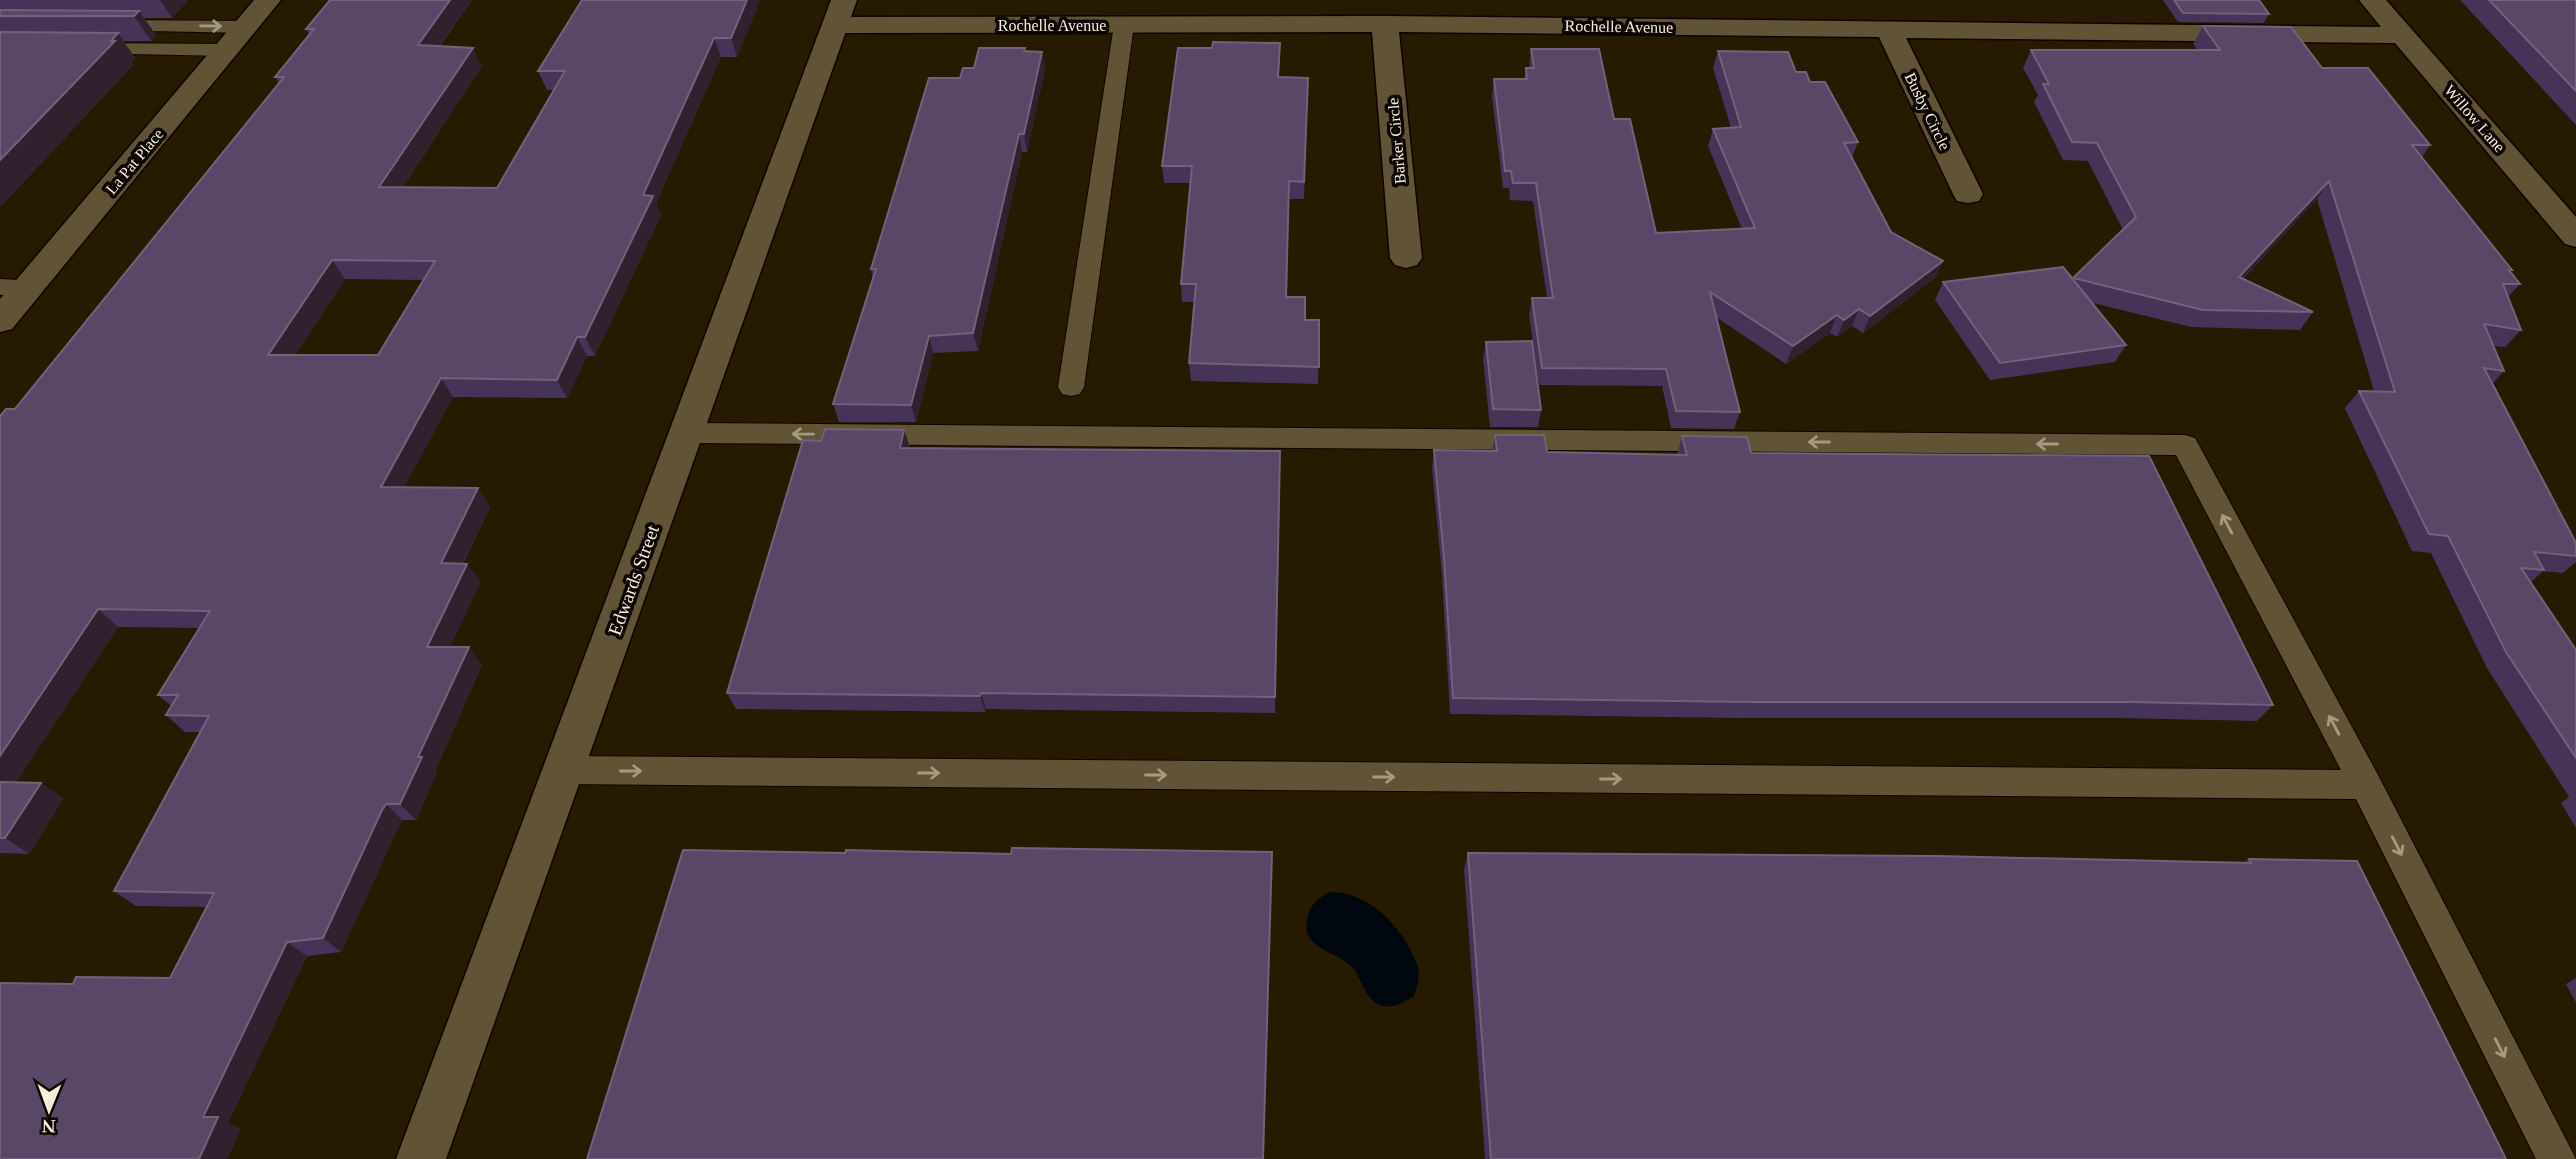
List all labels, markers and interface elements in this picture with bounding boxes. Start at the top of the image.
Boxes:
street label: Rochelle Avenue [998,17,1106,34]
street label: Rochelle Avenue [1565,17,1673,36]
one-way arrow [199,19,222,33]
street label: Busby Circle [1901,70,1954,153]
street label: Willow Lane [2441,81,2508,155]
street label: Barker Circle [1384,97,1409,185]
street label: La Pat Place [102,125,167,197]
one-way arrow [792,427,815,441]
one-way arrow [1808,435,1831,449]
one-way arrow [2036,437,2059,451]
one-way arrow [2220,514,2233,535]
street label: Edwards Street [604,522,663,638]
one-way arrow [2326,715,2340,736]
one-way arrow [619,764,642,778]
one-way arrow [917,766,940,780]
one-way arrow [1144,768,1167,782]
one-way arrow [1372,770,1395,784]
one-way arrow [1599,772,1622,786]
one-way arrow [2390,835,2404,856]
one-way arrow [2494,1038,2508,1058]
north arrow [14,1075,84,1145]
text: N [41,1116,56,1137]

